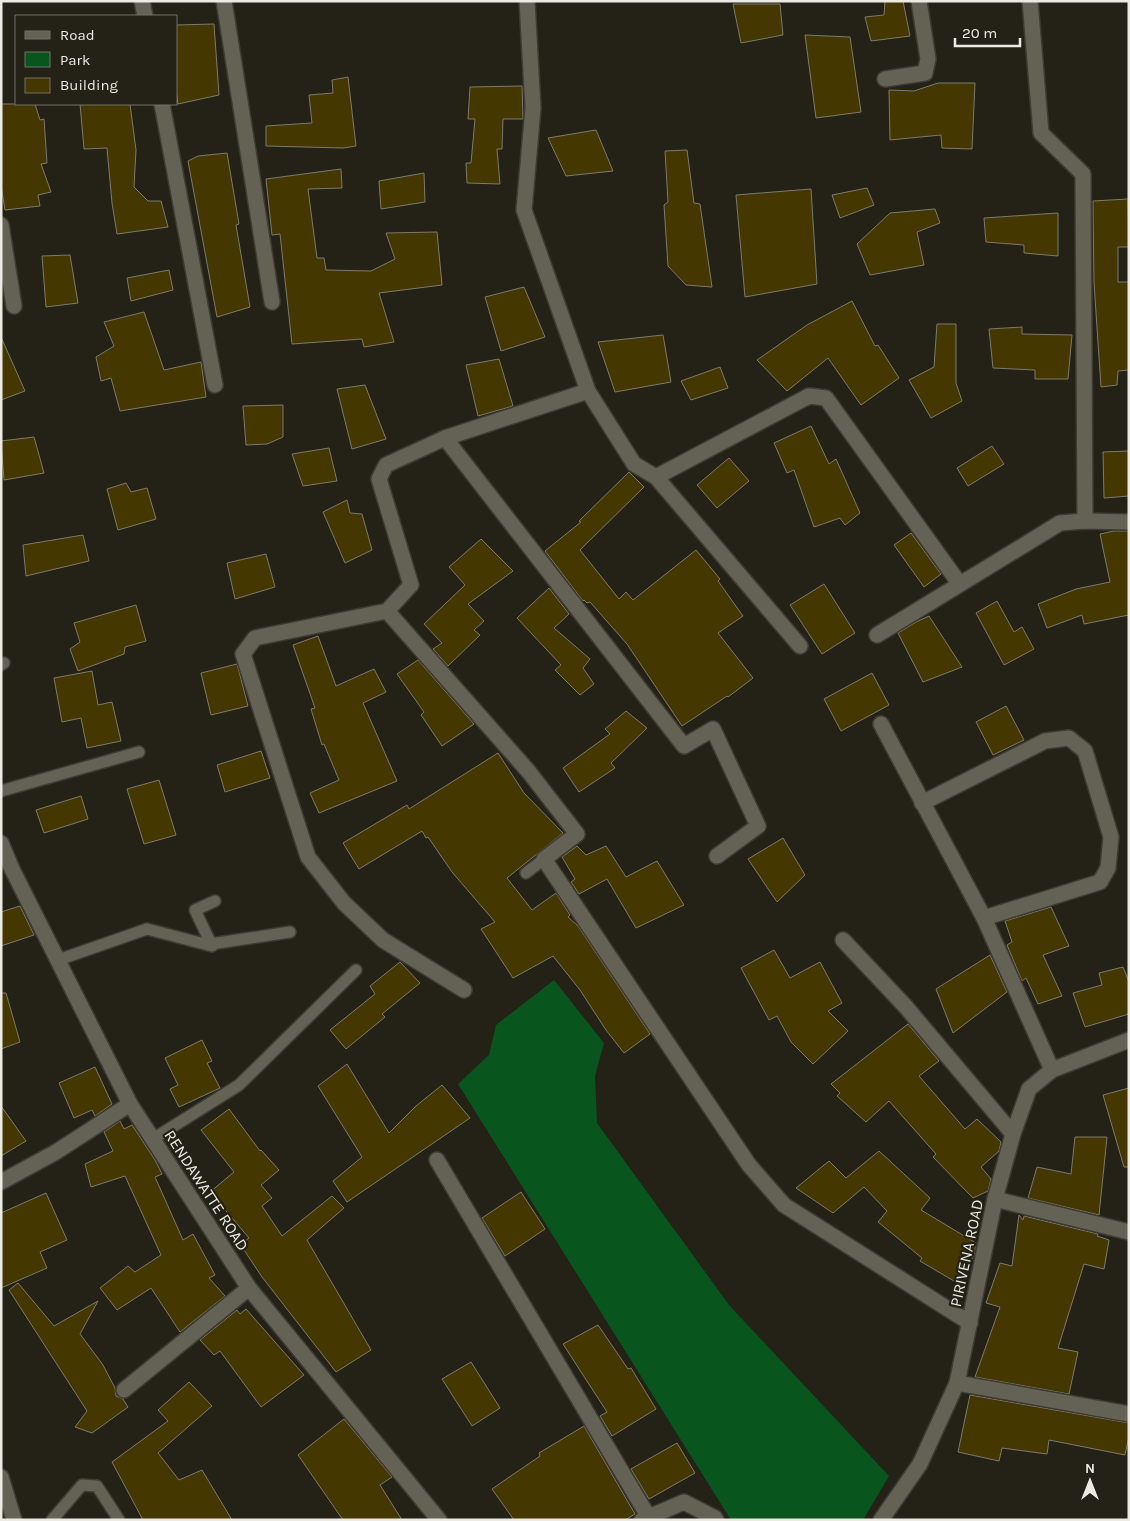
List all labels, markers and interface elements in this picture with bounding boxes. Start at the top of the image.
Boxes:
legend [15,15,178,105]
scale bar [955,15,1020,47]
text: 20 m [962,24,997,42]
text: Road [60,26,95,44]
text: Park [60,51,90,69]
text: Building [60,76,118,94]
street label: RENDAWATTE ROAD [160,1126,253,1254]
street label: PIRIVENA ROAD [946,1198,987,1309]
north arrow [1065,1456,1115,1506]
text: N [1085,1460,1095,1477]

